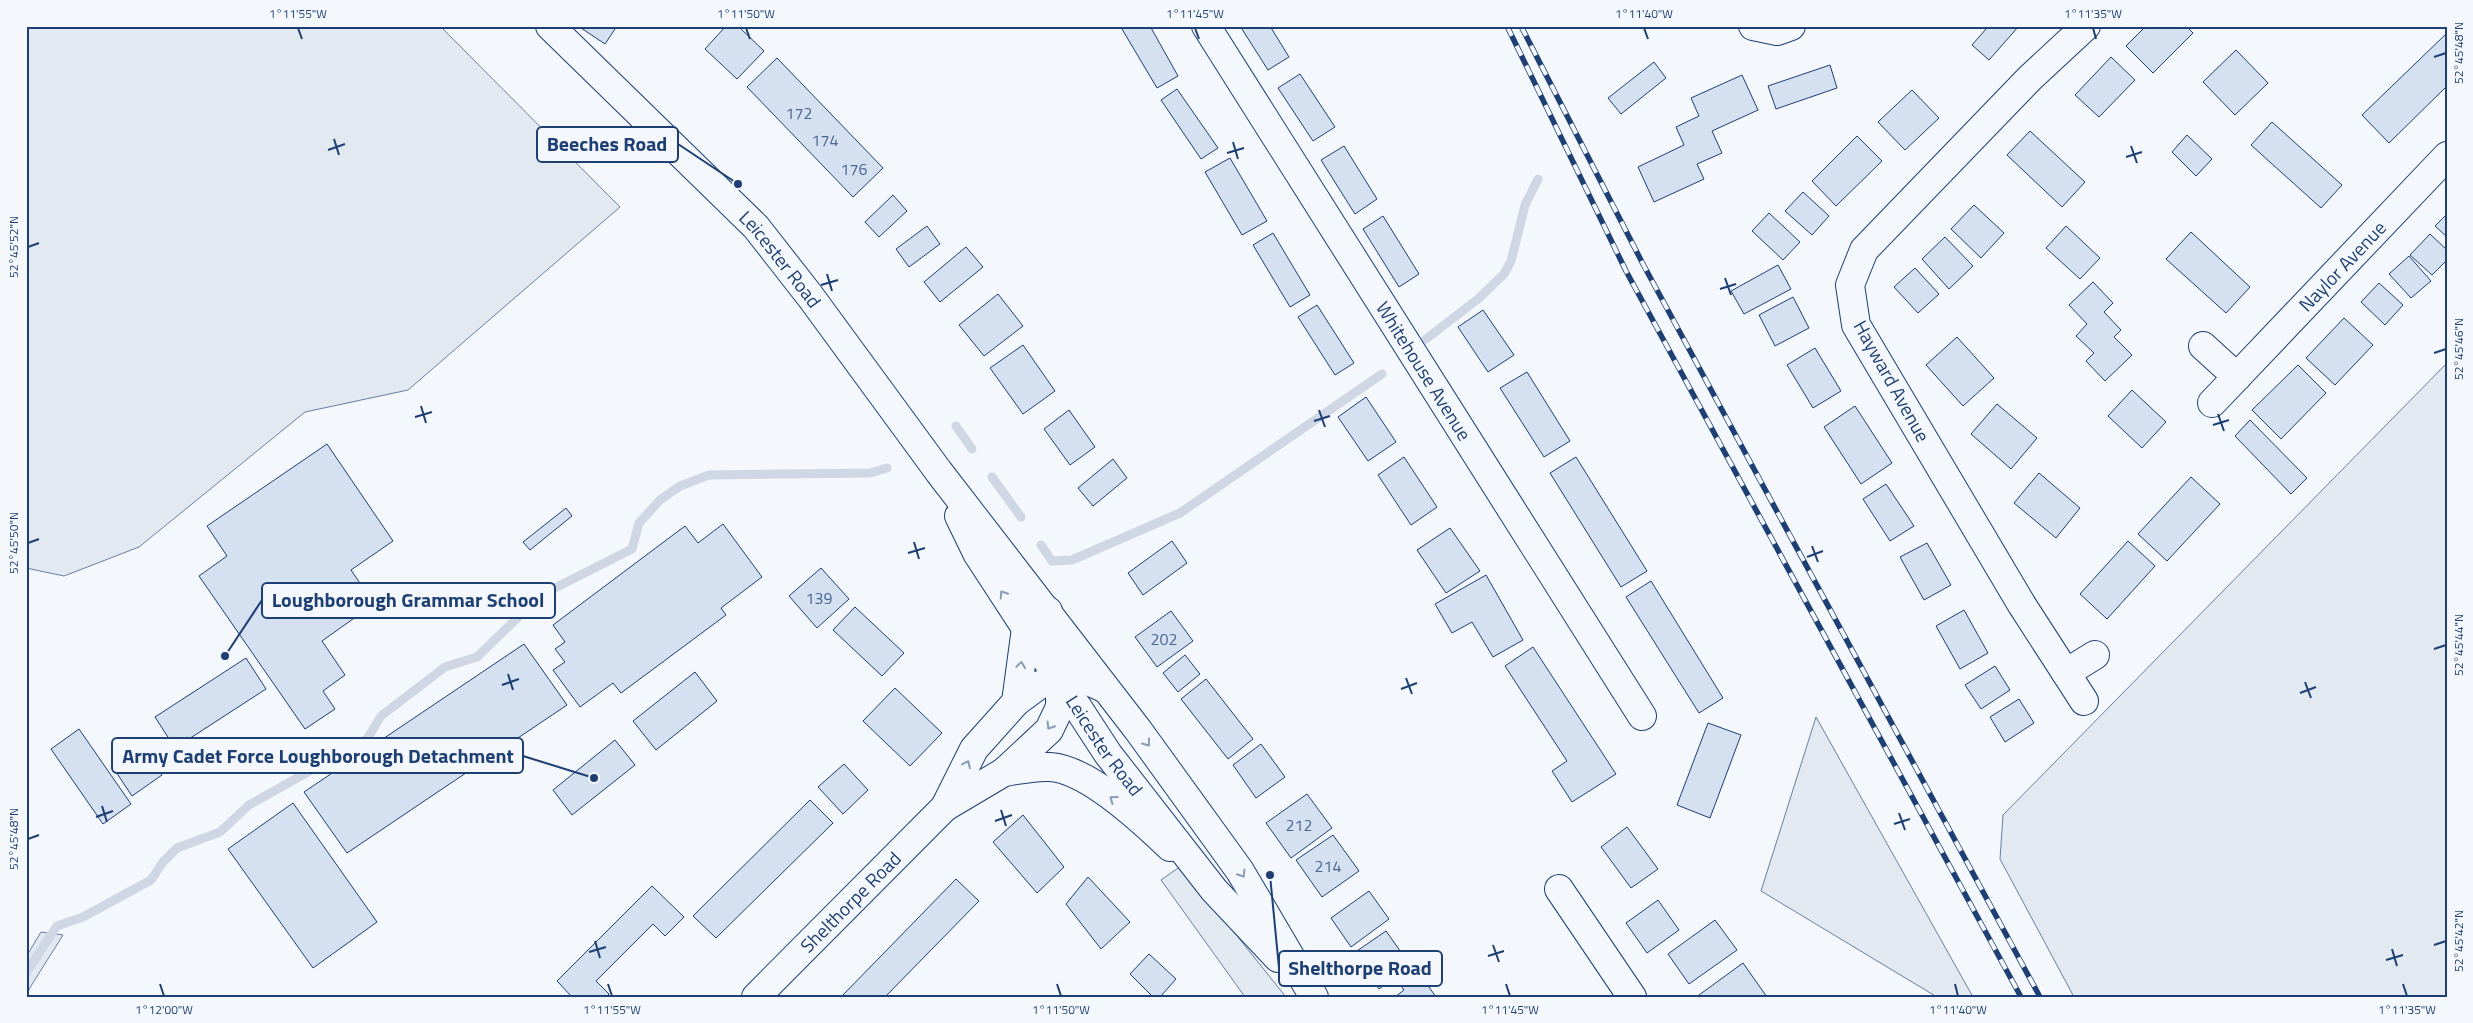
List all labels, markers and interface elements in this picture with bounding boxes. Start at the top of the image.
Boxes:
text: 1°11'55"W [269,4,327,23]
text: 1°11'50"W [717,4,775,23]
text: 1°11'45"W [1166,4,1224,23]
text: 1°11'40"W [1615,4,1673,23]
text: 1°11'35"W [2064,4,2122,23]
text: 52°45'48"N [2449,22,2468,84]
house number: 172 [786,101,812,125]
callout: Beeches Road [537,127,678,162]
text: Beeches Road [547,128,667,159]
house number: 174 [812,128,838,152]
house number: 176 [841,157,867,181]
street label: Leicester Road [733,203,829,313]
street label: Naylor Avenue [2291,214,2392,318]
text: 52°45'52"N [4,216,23,278]
street label: Whitehouse Avenue [1369,295,1479,446]
street label: Hayward Avenue [1847,315,1938,447]
text: 52°45'46"N [2449,318,2468,380]
text: 52°45'50"N [4,512,23,574]
callout: Loughborough Grammar School [262,583,555,618]
text: Loughborough Grammar School [272,584,544,615]
house number: 139 [806,586,832,610]
one-way arrow [1000,590,1010,599]
text: 52°45'44"N [2449,614,2468,676]
house number: 202 [1151,627,1177,651]
one-way arrow [1015,660,1026,668]
street label: Leicester Road [1059,689,1150,802]
one-way arrow [1046,721,1056,730]
one-way arrow [1141,737,1150,747]
callout: Army Cadet Force Loughborough Detachment [112,738,523,773]
text: Army Cadet Force Loughborough Detachment [122,740,514,771]
one-way arrow [961,760,971,769]
one-way arrow [1109,796,1119,805]
text: 52°45'48"N [4,808,23,870]
house number: 212 [1286,813,1312,837]
street label: Shelthorpe Road [793,844,907,959]
house number: 214 [1315,854,1341,878]
one-way arrow [1236,869,1246,878]
text: 52°45'42"N [2449,910,2468,972]
callout: Shelthorpe Road [1279,951,1442,986]
text: Shelthorpe Road [1288,952,1432,983]
text: 1°12'00"W [135,1000,193,1019]
text: 1°11'55"W [583,1000,641,1019]
text: 1°11'50"W [1032,1000,1090,1019]
text: 1°11'45"W [1481,1000,1539,1019]
text: 1°11'40"W [1929,1000,1987,1019]
text: 1°11'35"W [2378,1000,2436,1019]

